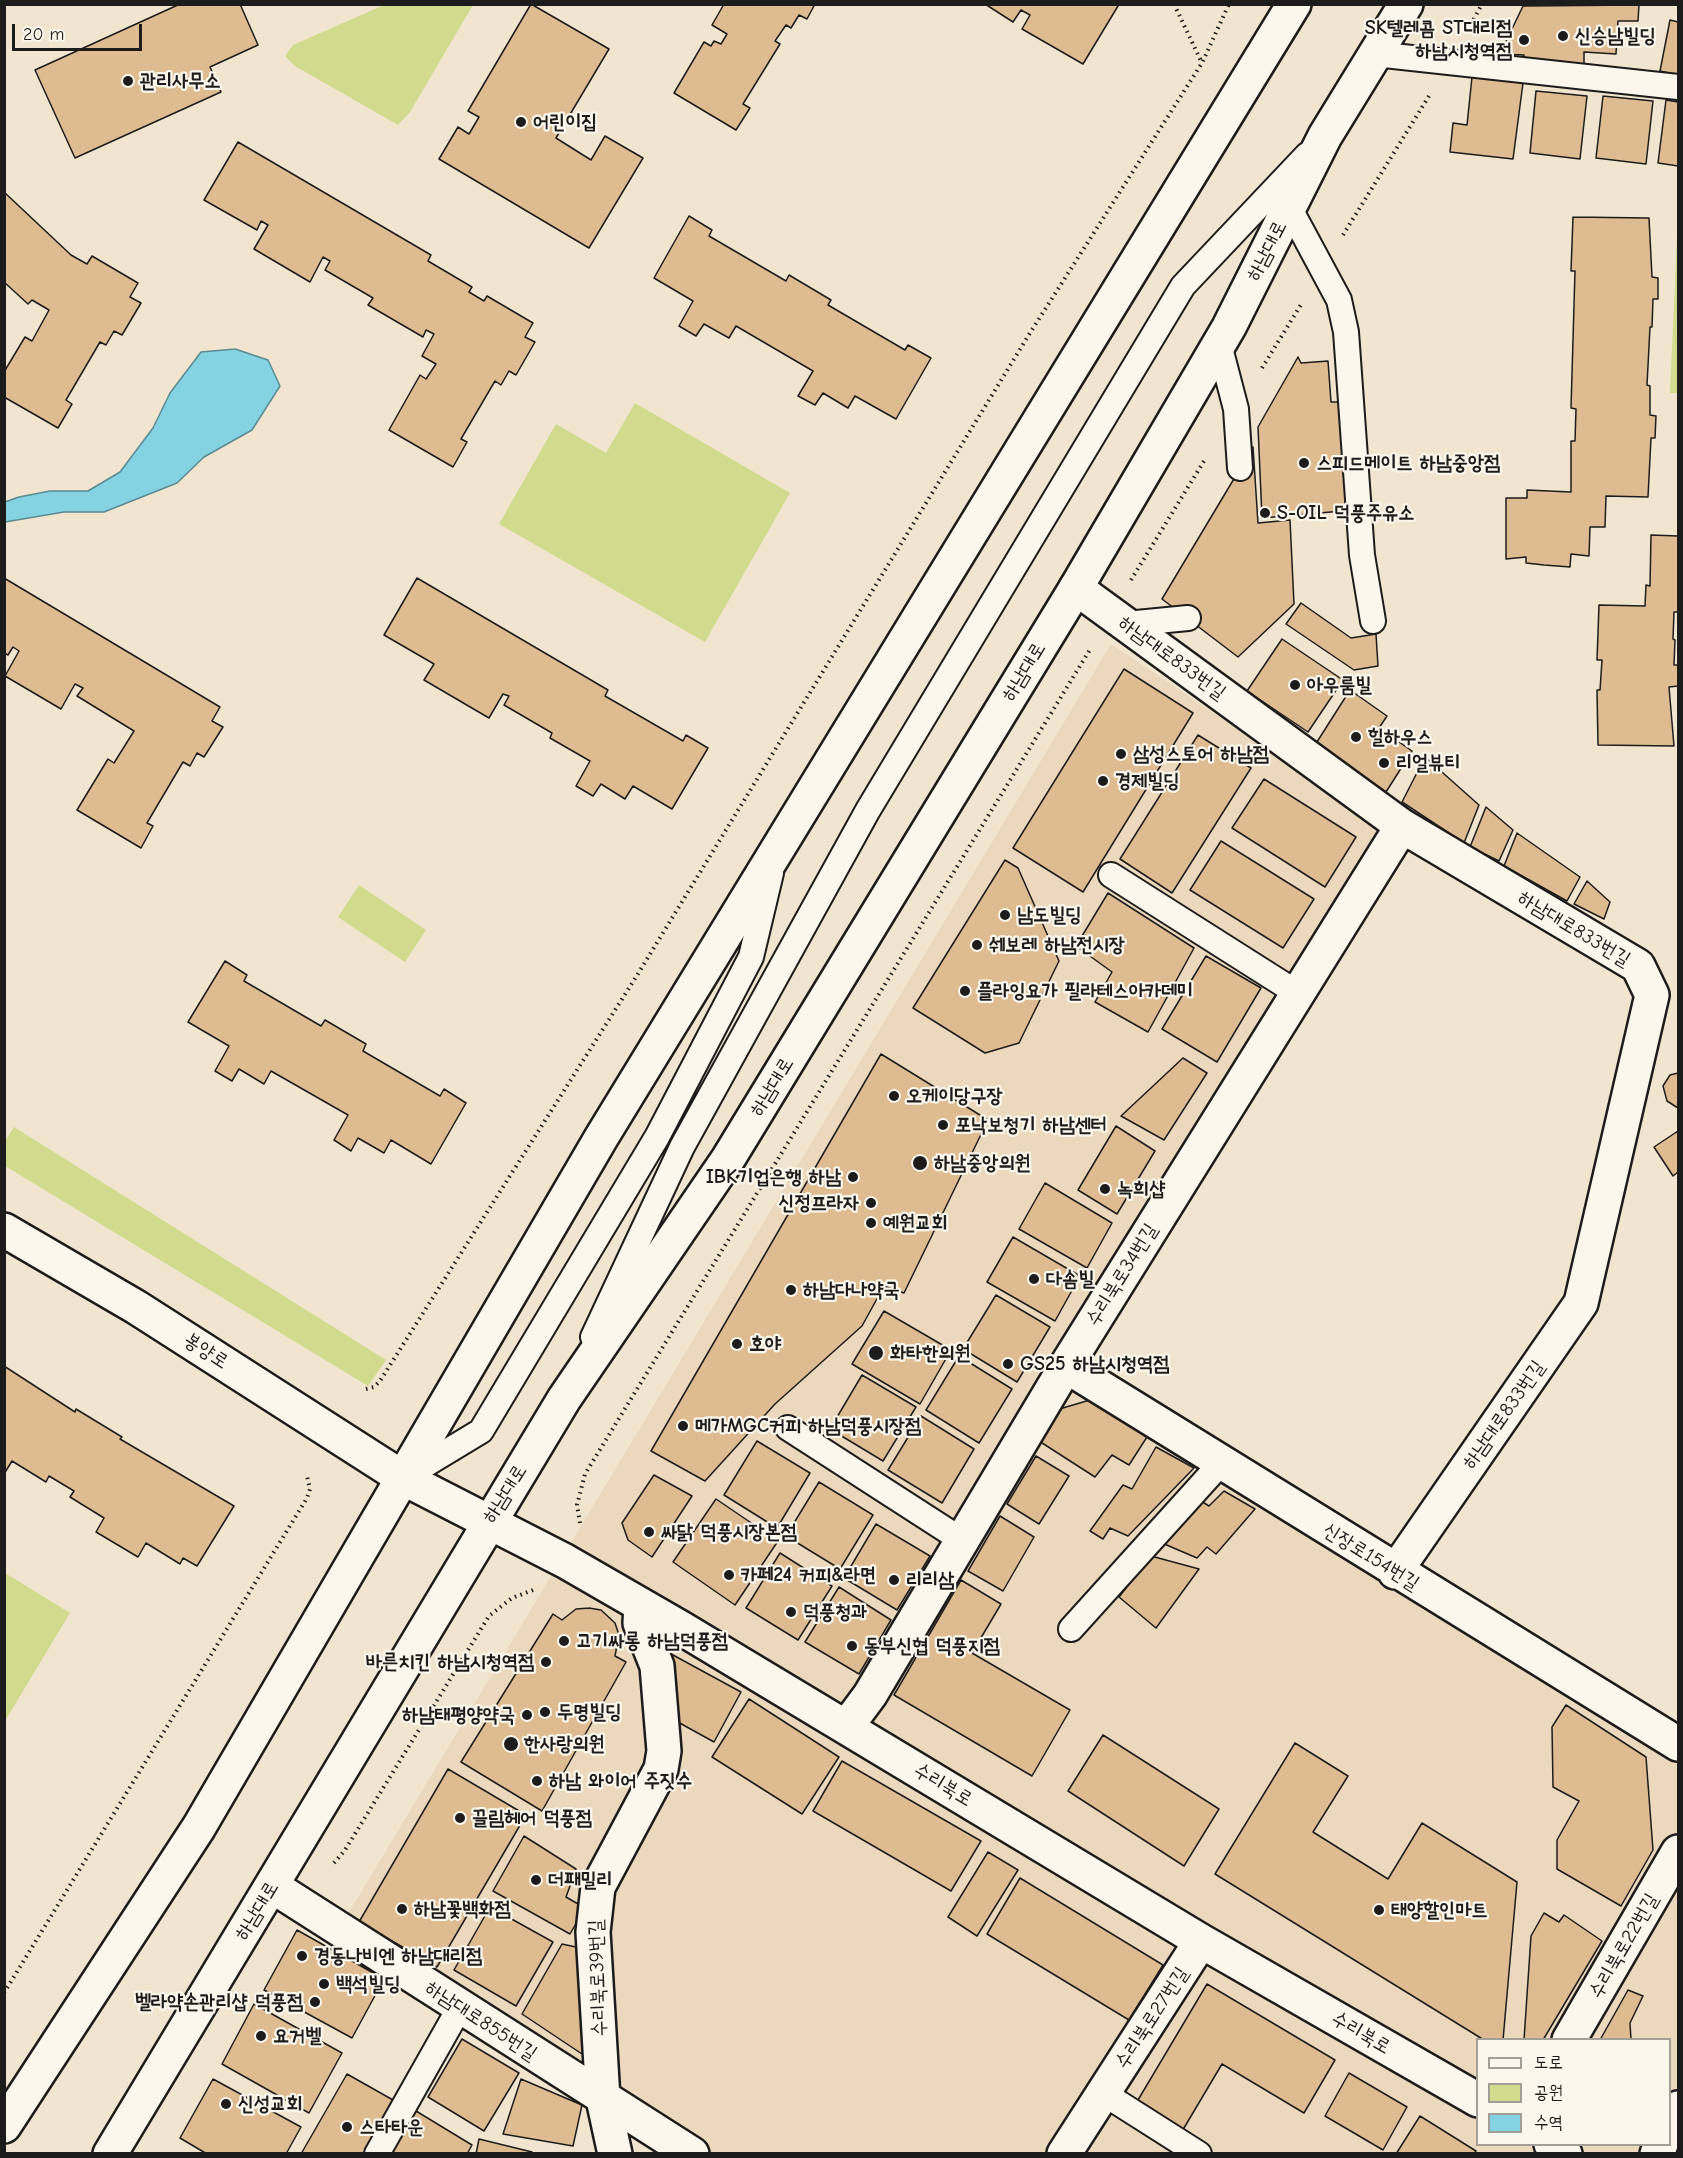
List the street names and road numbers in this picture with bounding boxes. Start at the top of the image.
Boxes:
street label: 하남대로 [1242,217,1292,285]
street label: 하남대로833번길 [1114,611,1230,705]
street label: 하남대로 [997,638,1051,706]
street label: 하남대로833번길 [1513,886,1635,972]
street label: 하남대로 [745,1053,799,1121]
street label: 수리북로34번길 [1081,1219,1163,1331]
street label: 봉양로 [179,1328,233,1374]
street label: 하남대로833번길 [1458,1356,1550,1474]
street label: 하남대로 [478,1460,532,1528]
street label: 신장로154번길 [1318,1518,1424,1596]
street label: 수리북로 [909,1758,977,1812]
street label: 하남대로 [230,1877,284,1945]
street label: 수리북로22번길 [1584,1889,1664,2003]
street label: 수리북로39번길 [584,1919,612,2037]
street label: 수리북로27번길 [1110,1963,1194,2073]
street label: 하남대로855번길 [421,1976,541,2066]
street label: 수리북로 [1327,2007,1395,2059]

